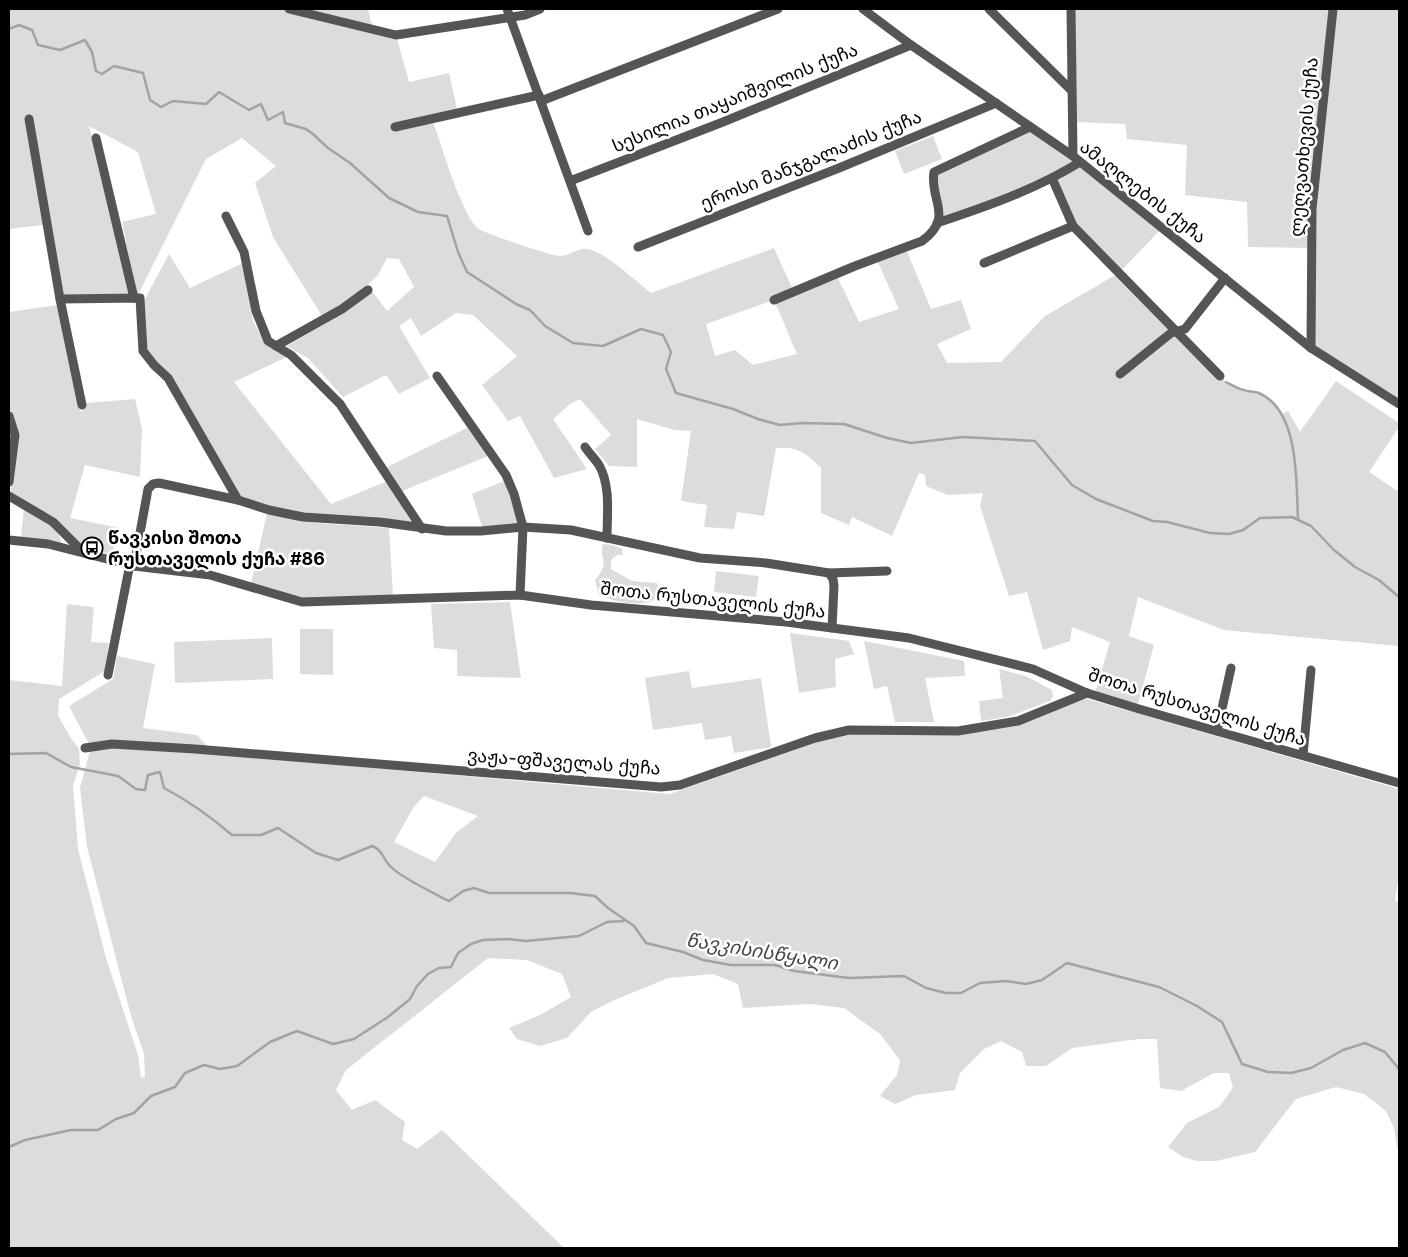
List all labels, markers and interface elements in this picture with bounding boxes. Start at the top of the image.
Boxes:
street label: სესილია თაყაიშვილის ქუჩა [609,39,861,157]
street label: ლეღვათხევის ქუჩა [1285,56,1323,238]
street label: ეროსი მანჯგალაძის ქუჩა [697,105,925,215]
street label: ამაღლების ქუჩა [1075,136,1211,248]
place label: წავკისი შოთა რუსთაველის ქუჩა #86 [108,527,325,570]
bus stop icon: წავკისი შოთა რუსთაველის ქუჩა #86 [80,536,104,560]
street label: შოთა რუსთაველის ქუჩა [599,577,827,623]
street label: შოთა რუსთაველის ქუჩა [1086,663,1308,751]
street label: ვაჟა-ფშაველას ქუჩა [467,744,661,780]
water label: წავკისისწყალი [685,928,840,975]

